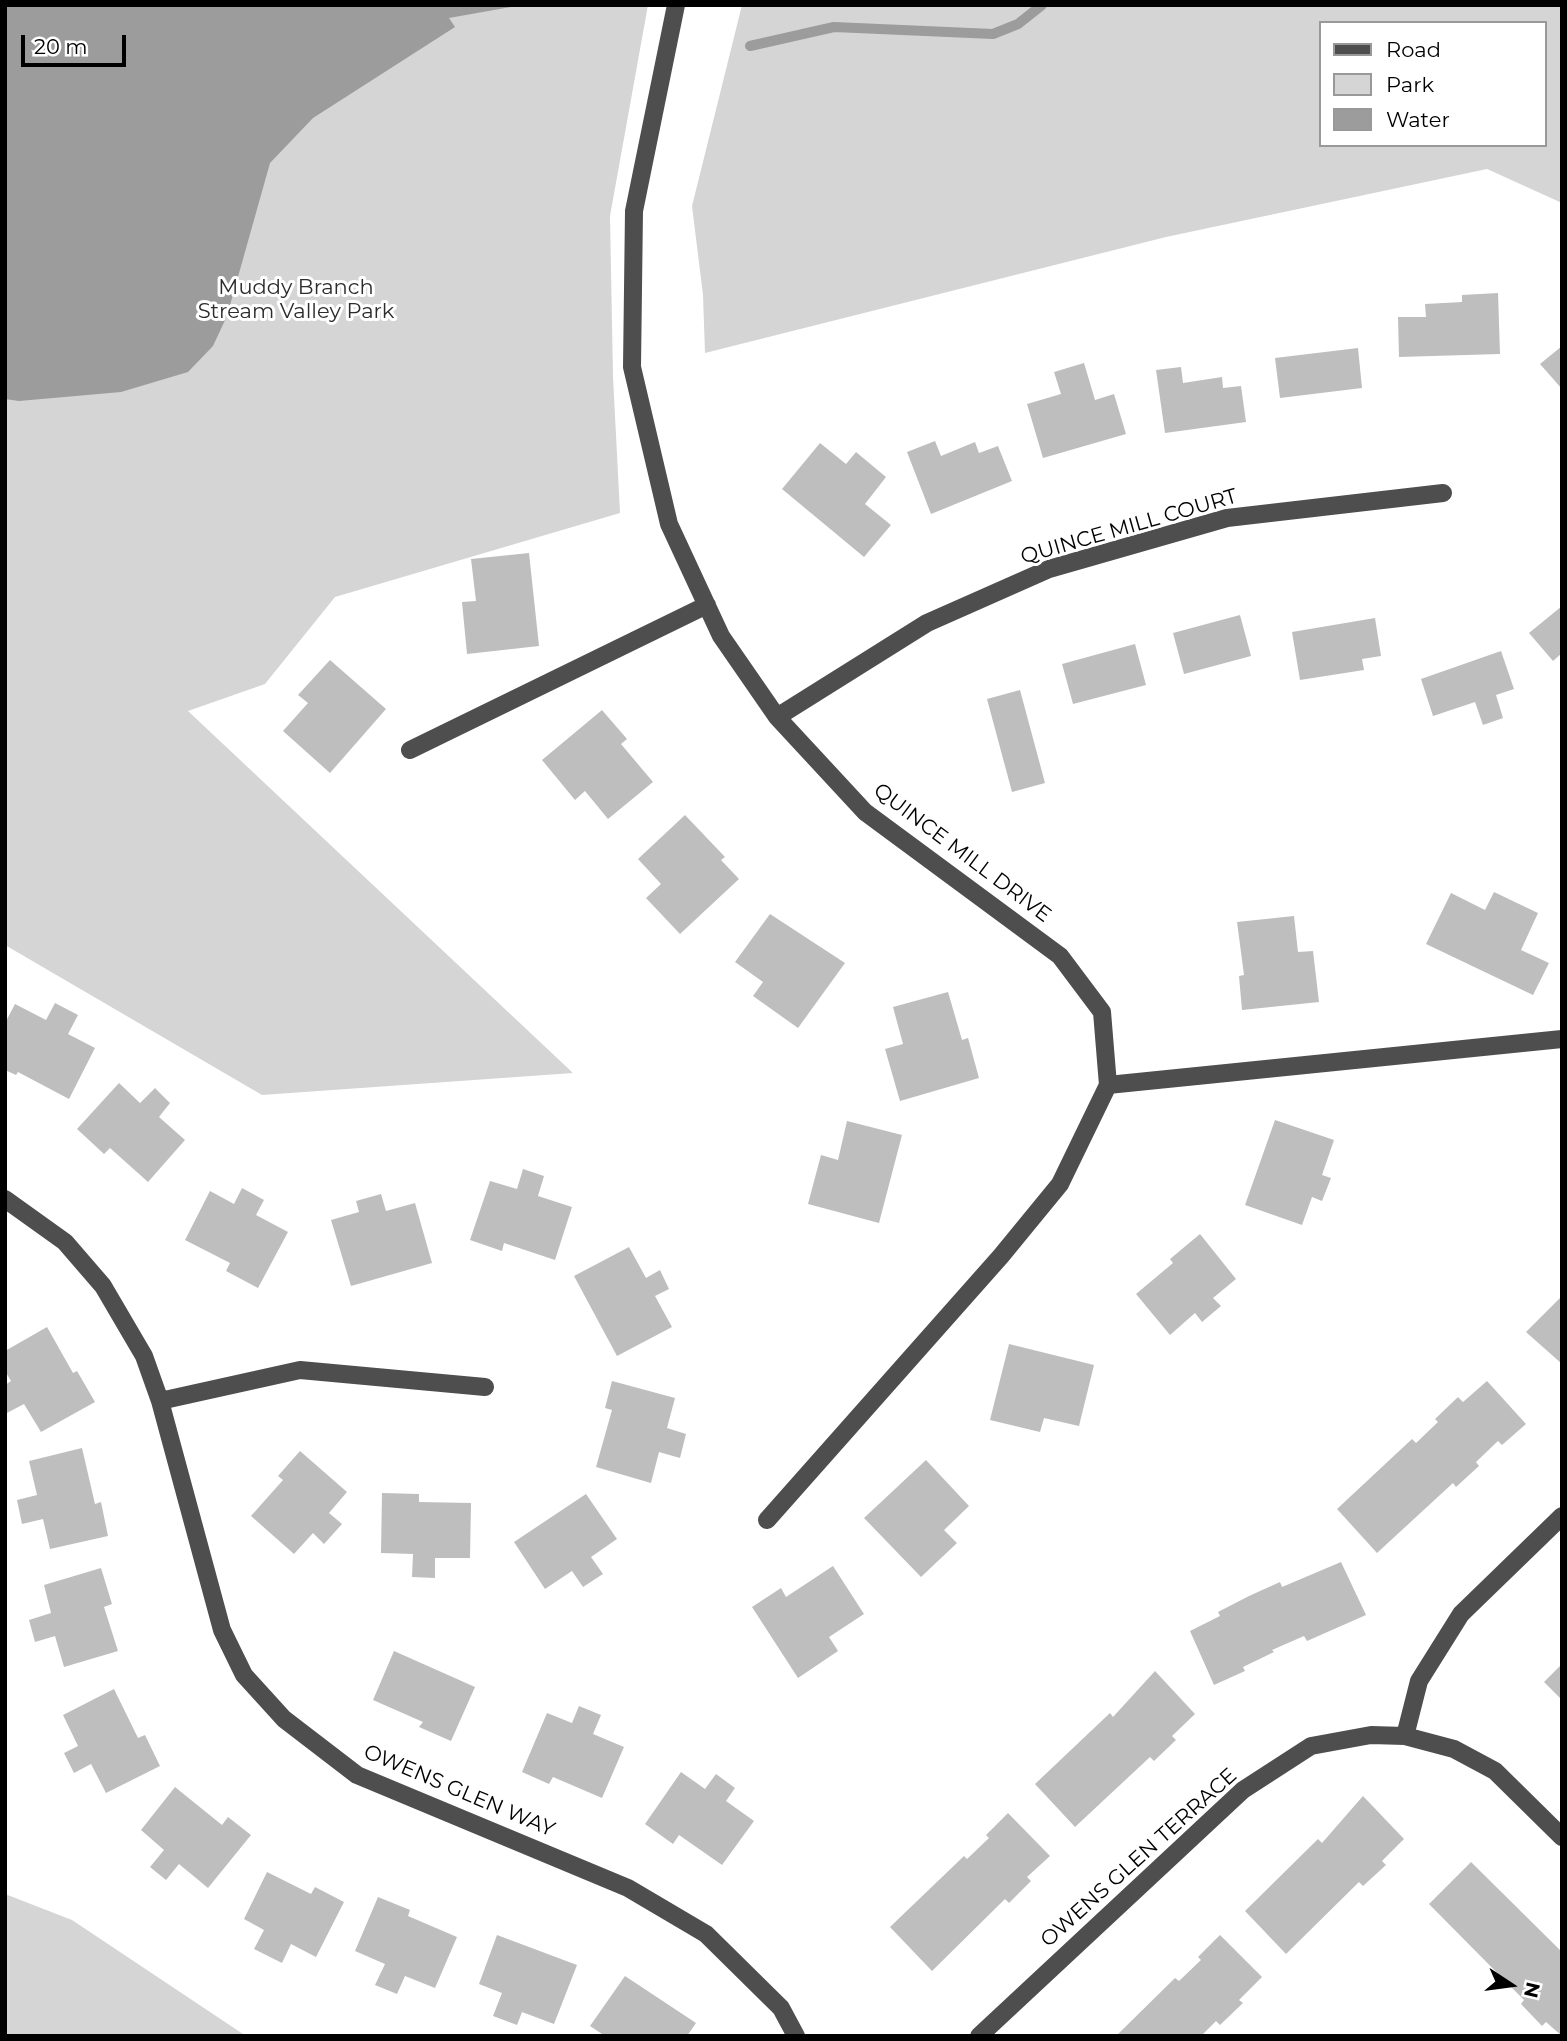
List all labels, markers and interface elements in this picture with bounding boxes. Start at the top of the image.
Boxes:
scale bar [24,21,130,65]
legend [1318,21,1546,147]
text: 20 m [34,34,88,59]
text: Road [1386,37,1441,62]
text: Park [1386,72,1434,97]
text: Water [1386,107,1450,132]
park label: Muddy Branch Stream Valley Park [198,275,394,325]
street label: QUINCE MILL COURT [1018,484,1240,570]
street label: QUINCE MILL DRIVE [868,778,1056,928]
street label: OWENS GLEN WAY [360,1739,558,1843]
street label: OWENS GLEN TERRACE [1036,1763,1242,1953]
north arrow [1476,1950,1546,2020]
text: N [1519,1980,1545,2000]

